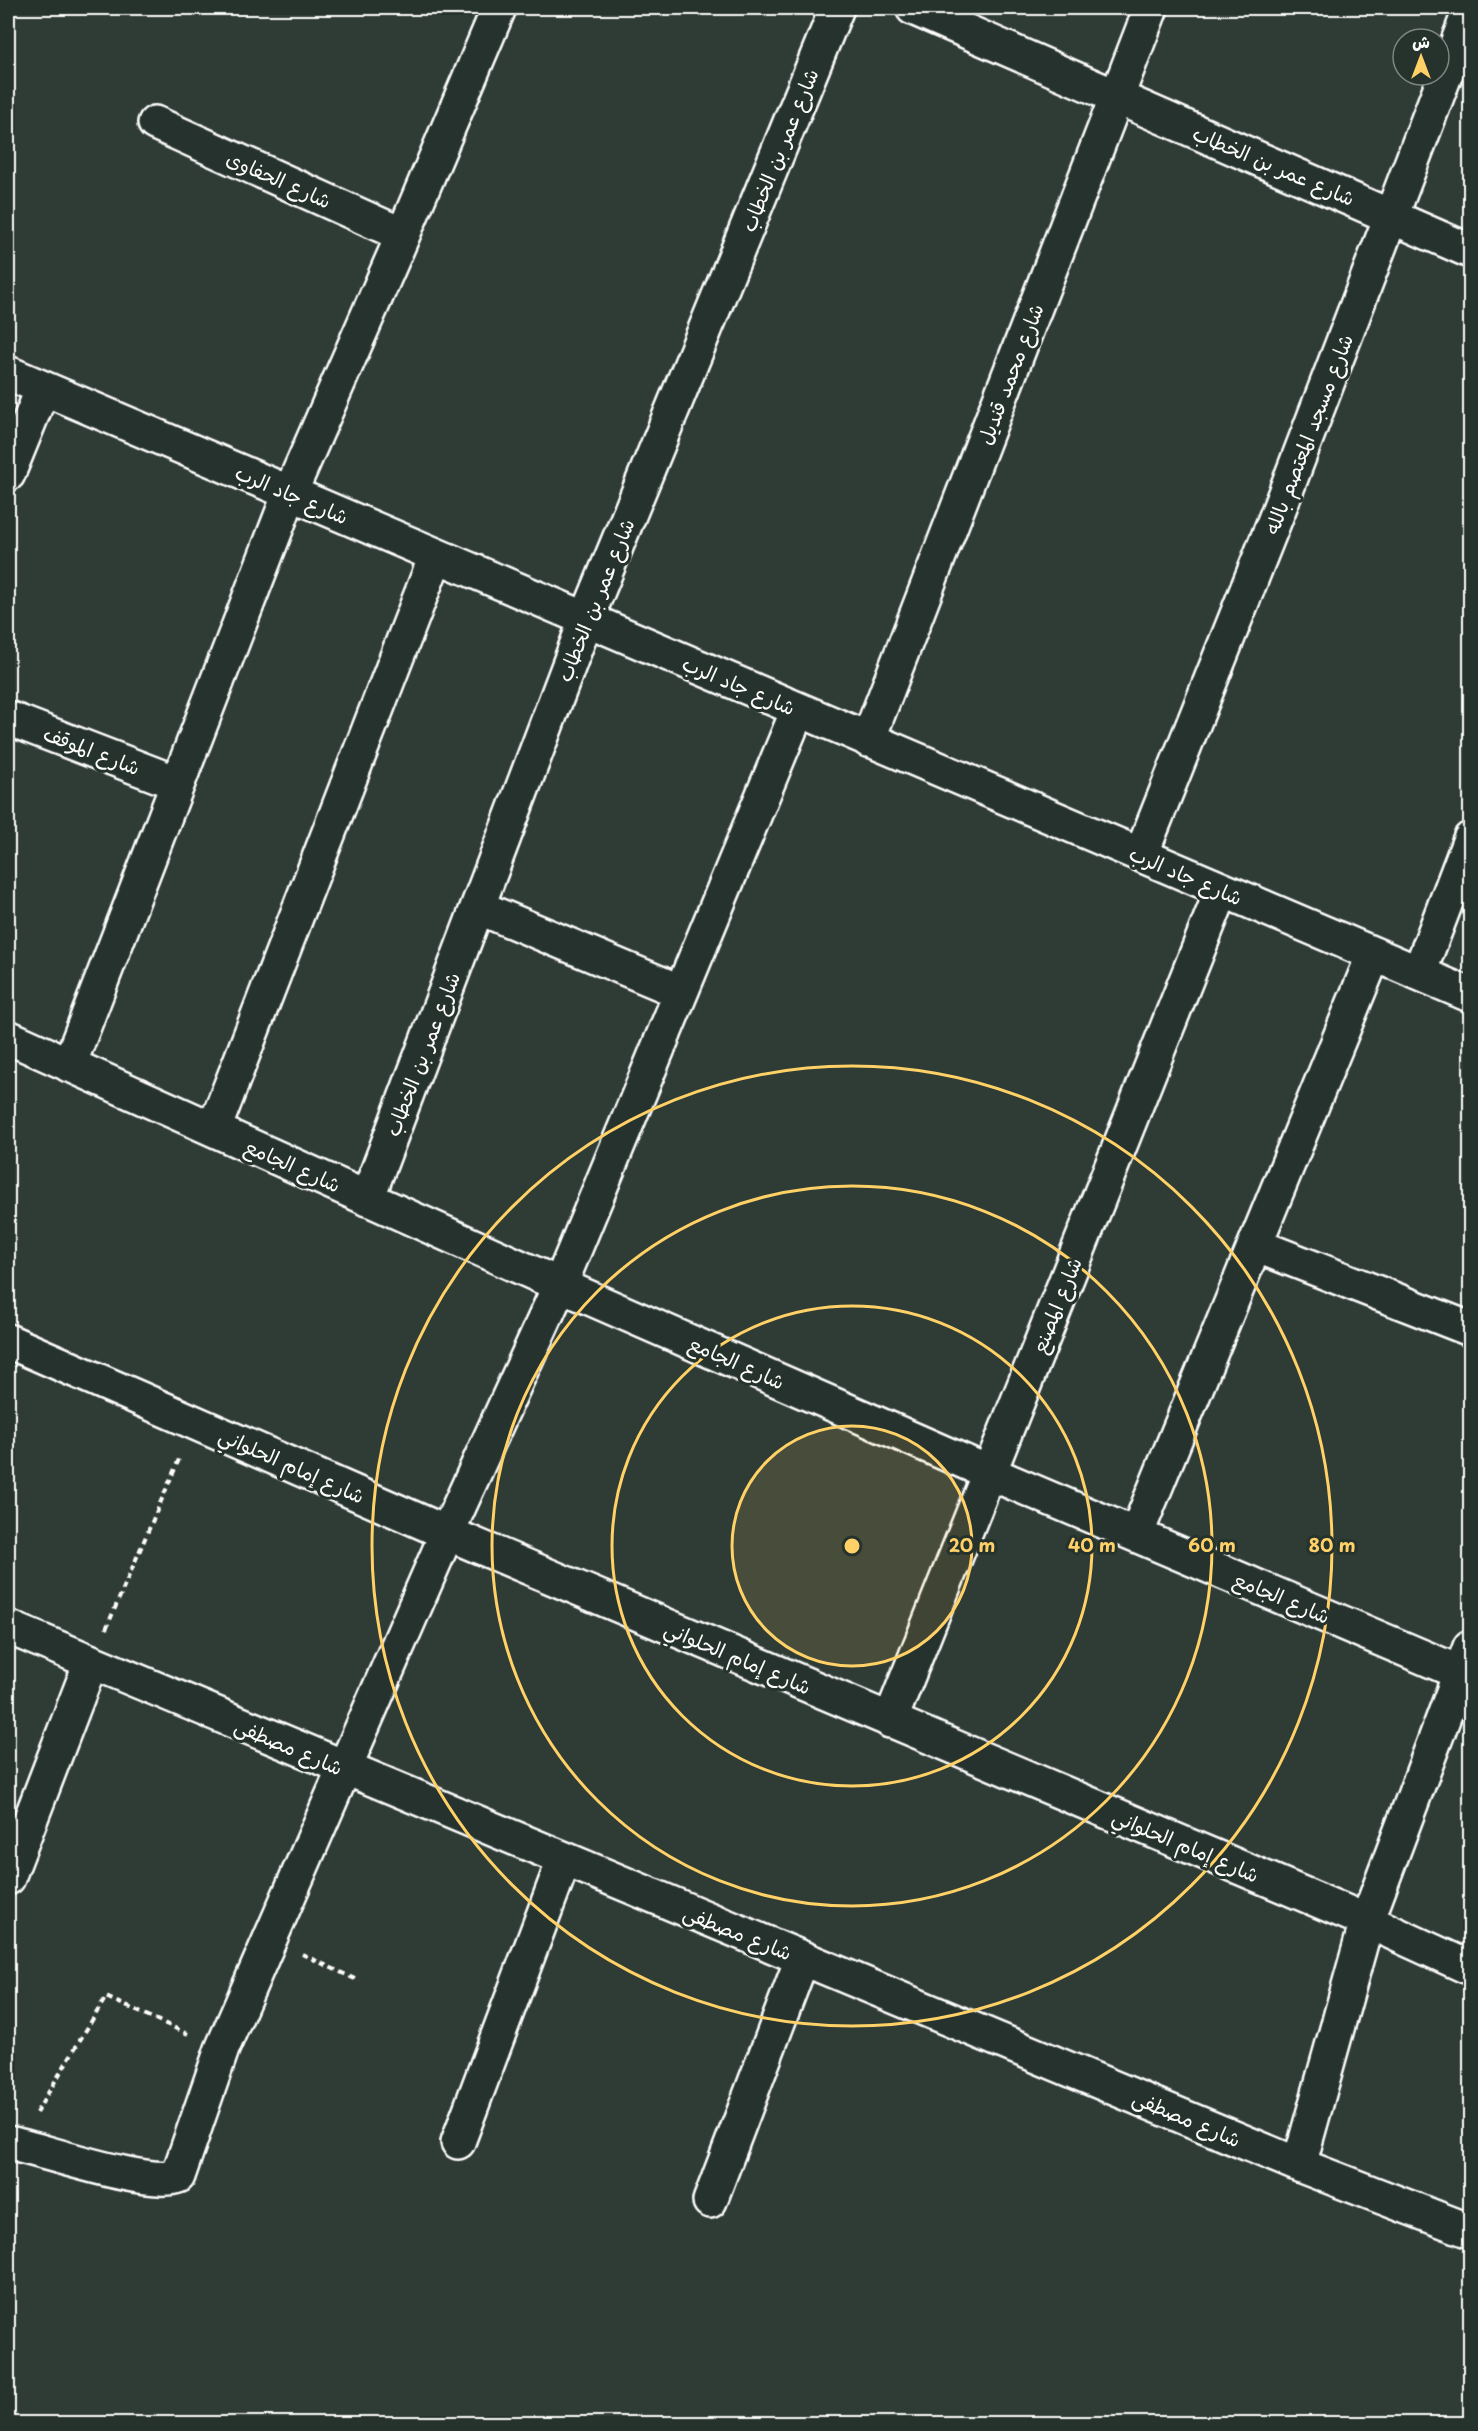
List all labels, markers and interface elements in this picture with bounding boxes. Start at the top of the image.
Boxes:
north arrow [1391,27,1451,87]
text: ش [1412,29,1430,53]
street label: شارع عمر بن الخطاب [733,64,825,236]
street label: شارع عمر بن الخطاب [1188,117,1360,213]
street label: شارع الحفاوى [222,143,336,215]
street label: شارع محمد قنديل [969,299,1051,449]
street label: شارع مسجد المعتصم بالله [1256,330,1362,539]
street label: شارع جاد الرب [231,457,353,531]
street label: شارع عمر بن الخطاب [549,514,641,686]
street label: شارع جاد الرب [678,648,800,722]
street label: شارع الموقف [39,718,145,782]
street label: شارع جاد الرب [1125,838,1247,912]
street label: شارع عمر بن الخطاب [377,968,467,1140]
street label: شارع الجامع [240,1130,346,1200]
street label: شارع المصنع [1023,1252,1090,1358]
street label: شارع الجامع [684,1327,790,1397]
street label: شارع إمام الحلواني [213,1419,370,1514]
text: 20 m [949,1531,995,1558]
text: 40 m [1068,1531,1116,1558]
text: 60 m [1188,1531,1236,1558]
text: 80 m [1308,1531,1356,1558]
centre of rings [842,1536,862,1556]
street label: شارع الجامع [1229,1563,1335,1632]
street label: شارع إمام الحلواني [658,1613,816,1705]
street label: شارع مصطفى [230,1710,348,1782]
street label: شارع إمام الحلواني [1106,1801,1264,1893]
street label: شارع مصطفى [679,1897,797,1967]
street label: شارع مصطفى [1128,2082,1246,2154]

